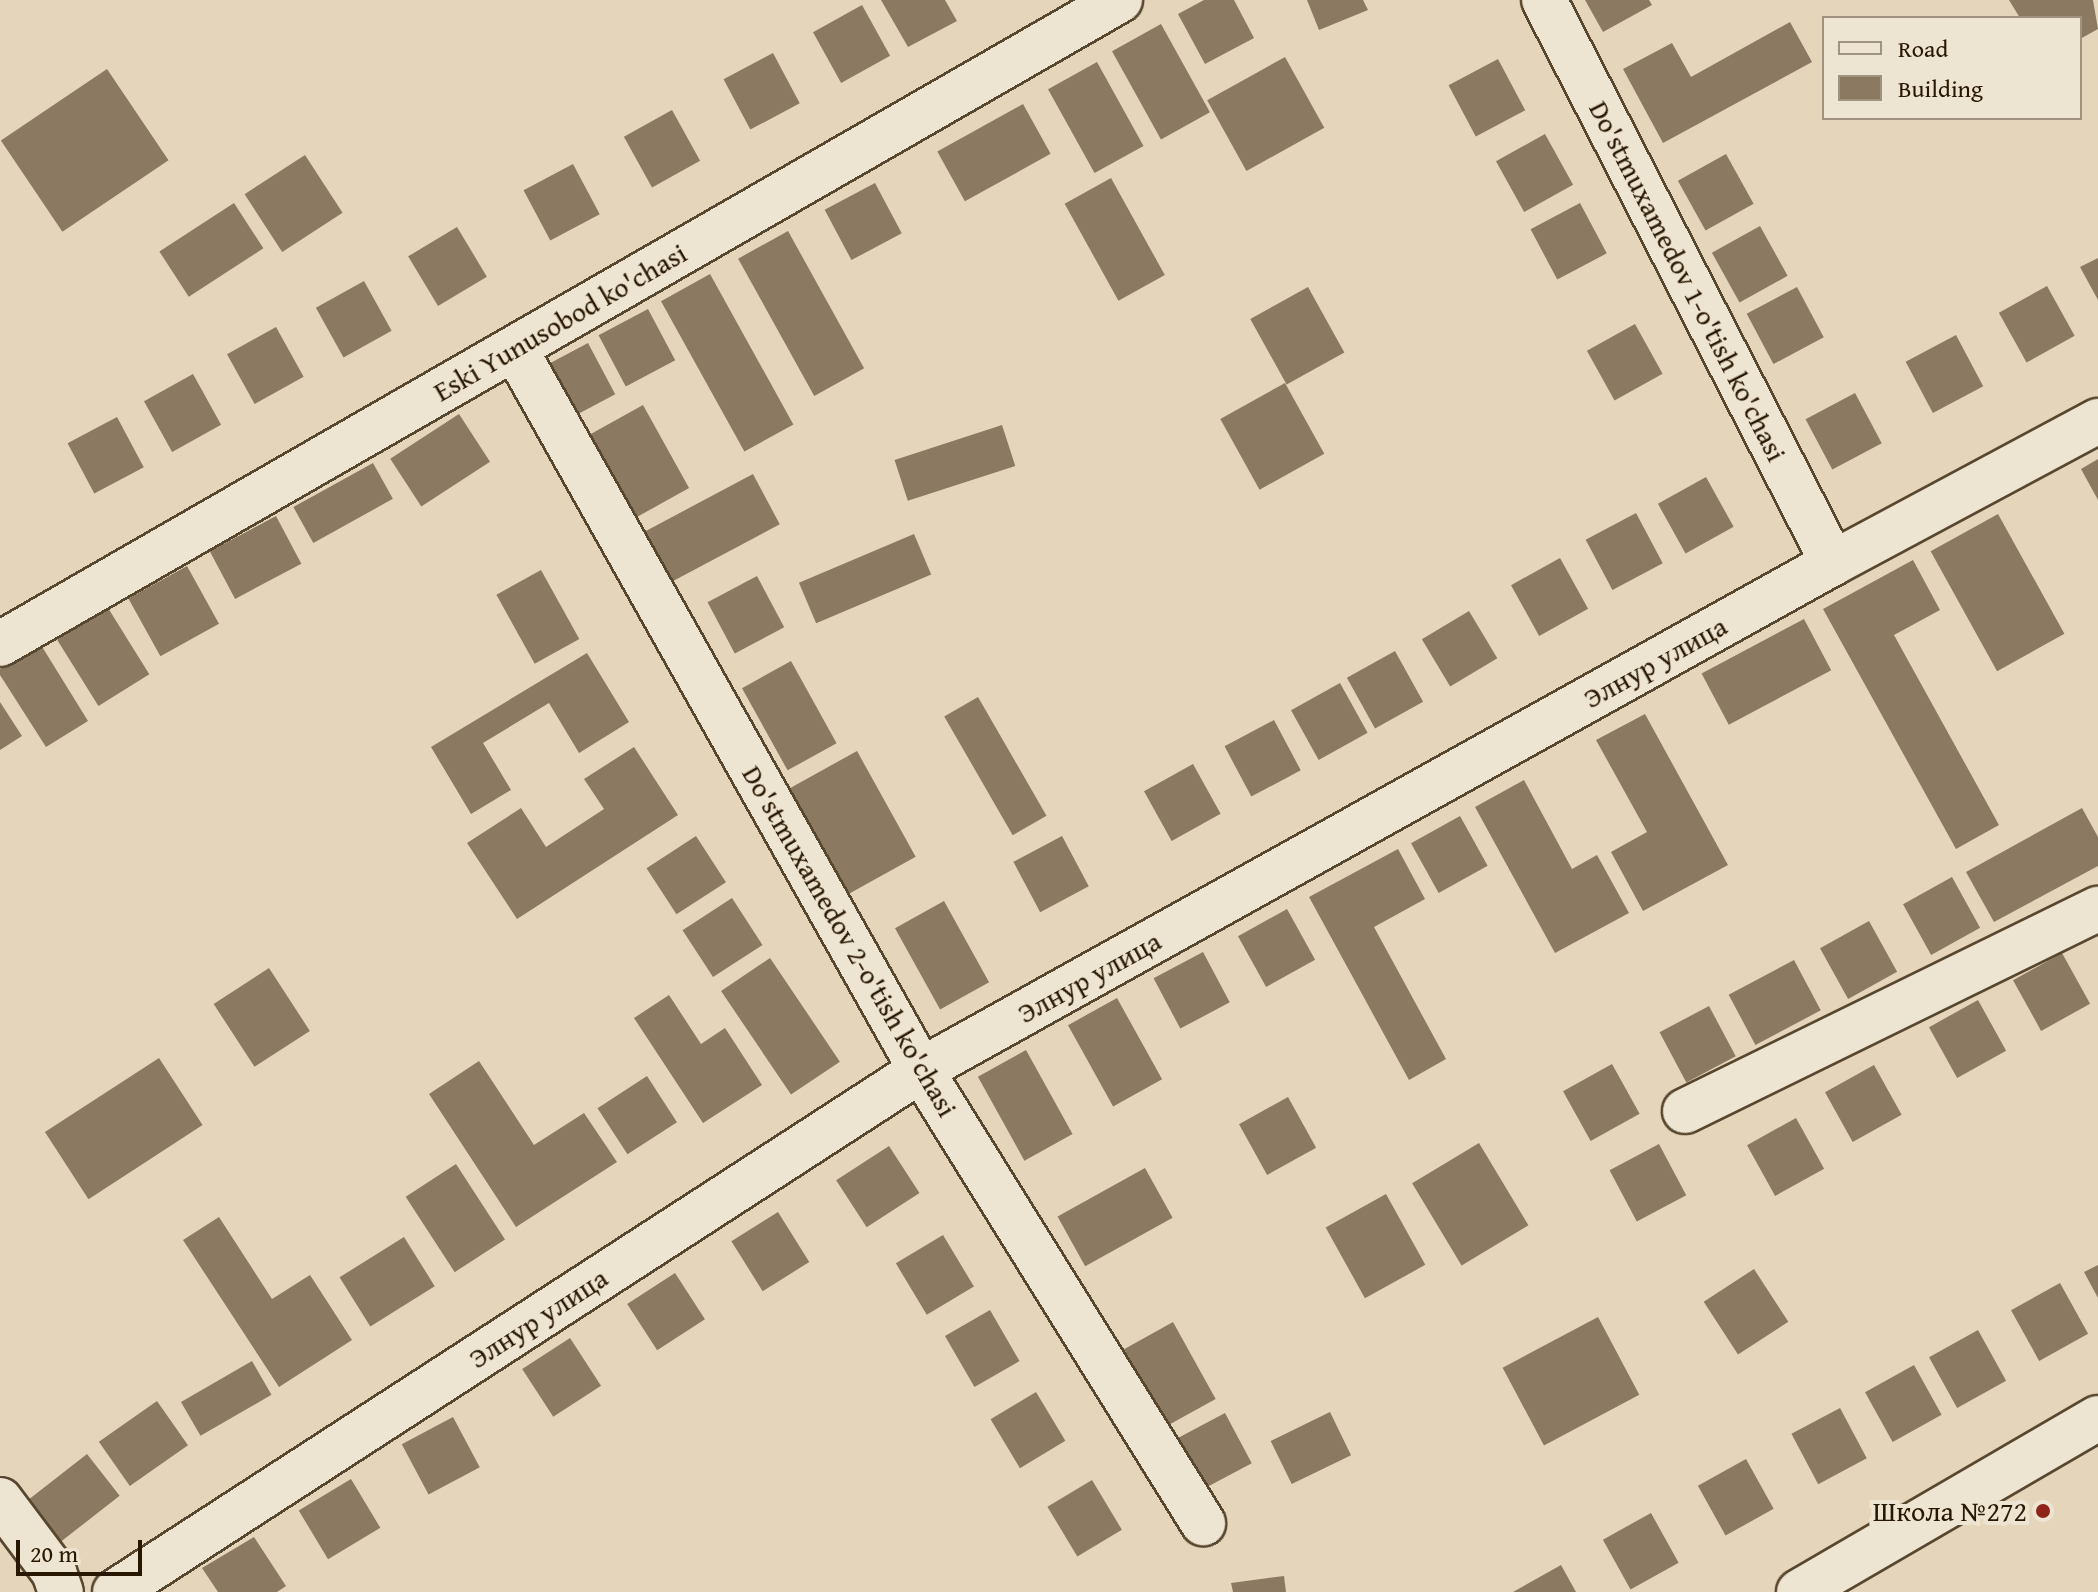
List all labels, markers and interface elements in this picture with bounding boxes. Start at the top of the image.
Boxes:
legend [1822,16,2082,120]
text: Road [1898,31,1948,66]
text: Building [1898,71,1983,106]
street label: Do'stmuxamedov 1-o'tish ko'chasi [1582,95,1794,467]
street label: Eski Yunusobod ko'chasi [427,236,693,408]
street label: Элнур улица [1577,609,1733,715]
street label: Do'stmuxamedov 2-o'tish ko'chasi [735,759,965,1123]
street label: Элнур улица [1011,924,1167,1030]
street label: Элнур улица [462,1261,614,1375]
place label: Школа №272 [1873,1494,2027,1528]
marker: Школа №272 [2034,1502,2052,1520]
scale bar [20,1524,146,1574]
text: 20 m [30,1536,78,1571]

